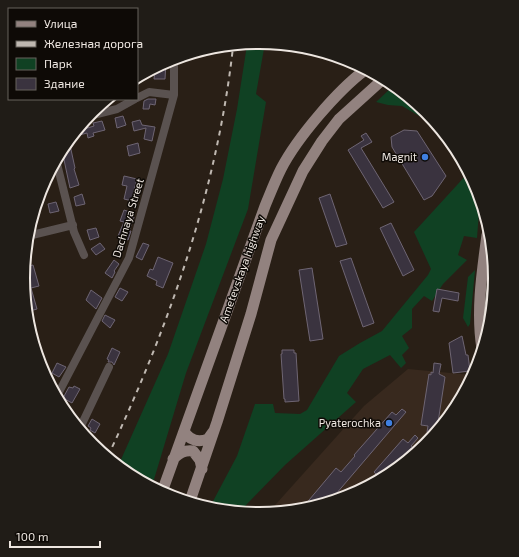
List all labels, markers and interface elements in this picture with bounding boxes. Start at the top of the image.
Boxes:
legend [8,8,138,100]
text: Улица [44,16,77,30]
text: Железная дорога [44,36,143,50]
text: Парк [44,56,73,70]
text: Здание [44,76,85,90]
place label: Magnit [382,150,417,163]
marker: Magnit [420,152,430,162]
street label: Dachnaya Street [109,177,146,259]
street label: Ametevskaya highway [216,214,267,324]
place label: Pyaterochka [319,416,381,429]
marker: Pyaterochka [384,418,394,428]
scale bar [10,523,100,549]
text: 100 m [16,529,48,543]

